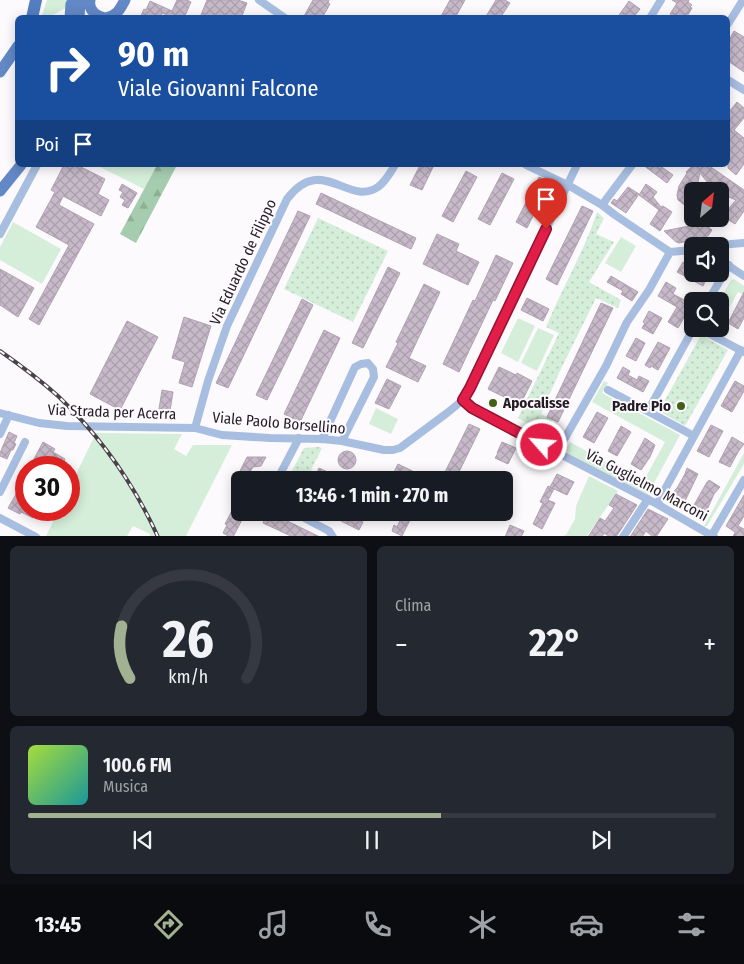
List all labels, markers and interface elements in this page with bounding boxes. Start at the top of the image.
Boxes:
text: 90 m [118,33,189,75]
icon: right [35,35,100,100]
text: Viale Giovanni Falcone [118,75,318,102]
icon: arrive [69,130,97,158]
text: Poi [35,133,59,156]
pin [525,178,567,229]
north arrow [684,182,729,228]
map controls [684,182,729,337]
icon: arrive [532,185,560,213]
street label: Via Eduardo de Filippo [206,196,280,328]
button: sound [684,237,729,282]
button: search [684,292,729,337]
place label: Apocalisse [502,394,570,412]
marker: Apocalisse [487,397,499,409]
place label: Padre Pio [612,397,671,415]
marker: Padre Pio [675,400,687,412]
street label: Via Strada per Acerra [47,401,177,423]
street label: Viale Paolo Borsellino [212,408,346,438]
position arrow [515,418,567,470]
street label: Via Guglielmo Marconi [583,445,711,525]
speed limit sign: 30 [15,456,80,521]
text: 13:46 · 1 min · 270 m [296,484,448,507]
text: Clima [395,596,431,615]
text: 26 [162,608,214,671]
text: 22° [529,620,582,666]
text: − [395,628,408,661]
text: + [703,628,716,661]
text: km/h [169,666,208,688]
text: 100.6 FM [103,754,171,777]
text: Musica [103,777,148,796]
icon: previous [129,826,157,854]
icon: pause [358,826,386,854]
icon: next [587,826,615,854]
icon: directions [151,907,186,942]
icon: music [256,907,291,942]
icon: phone [360,907,395,942]
icon: climate [465,907,500,942]
icon: car [569,907,604,942]
icon: filters [674,907,709,942]
text: 13:45 [35,911,81,938]

